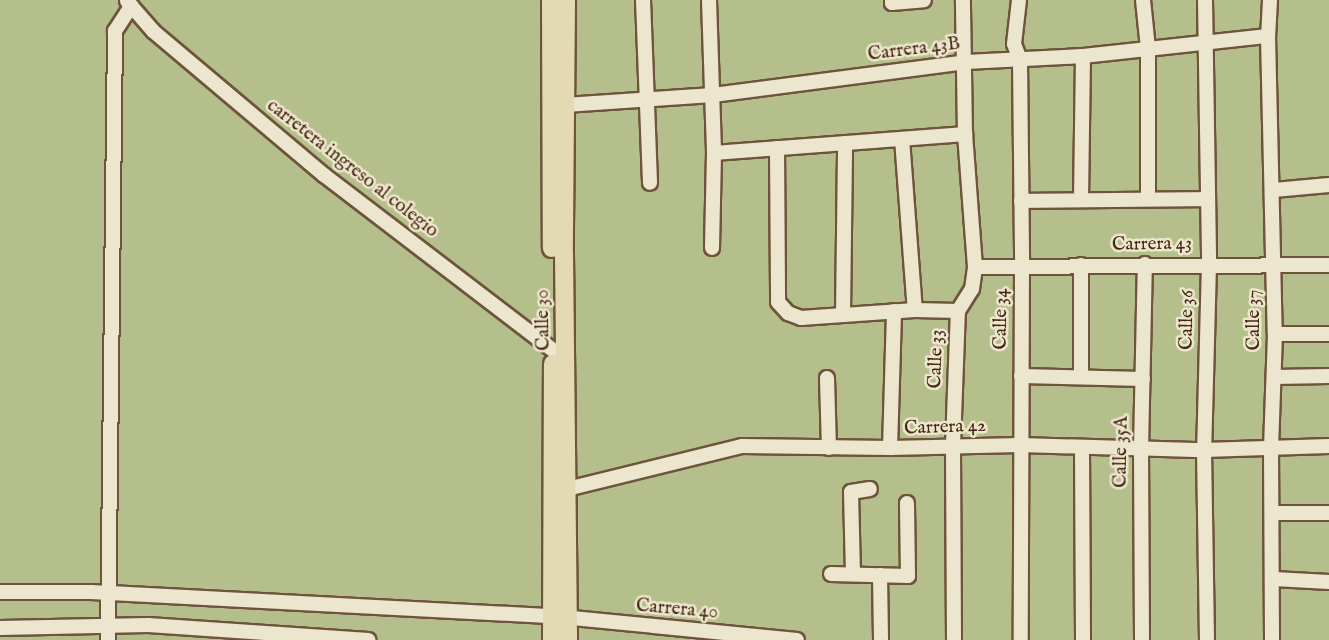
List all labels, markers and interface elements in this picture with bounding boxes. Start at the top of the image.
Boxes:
street label: Carrera 43B [867,33,961,67]
street label: carretera ingreso al colegio [262,95,442,243]
street label: Carrera 43 [1112,233,1192,257]
street label: Calle 34 [990,288,1014,350]
street label: Calle 30 [532,289,556,351]
street label: Calle 36 [1176,290,1200,350]
street label: Calle 37 [1244,290,1266,350]
street label: Calle 33 [925,329,949,389]
street label: Carrera 42 [904,415,986,441]
street label: Calle 35A [1110,416,1134,488]
street label: Carrera 40 [635,595,719,625]

